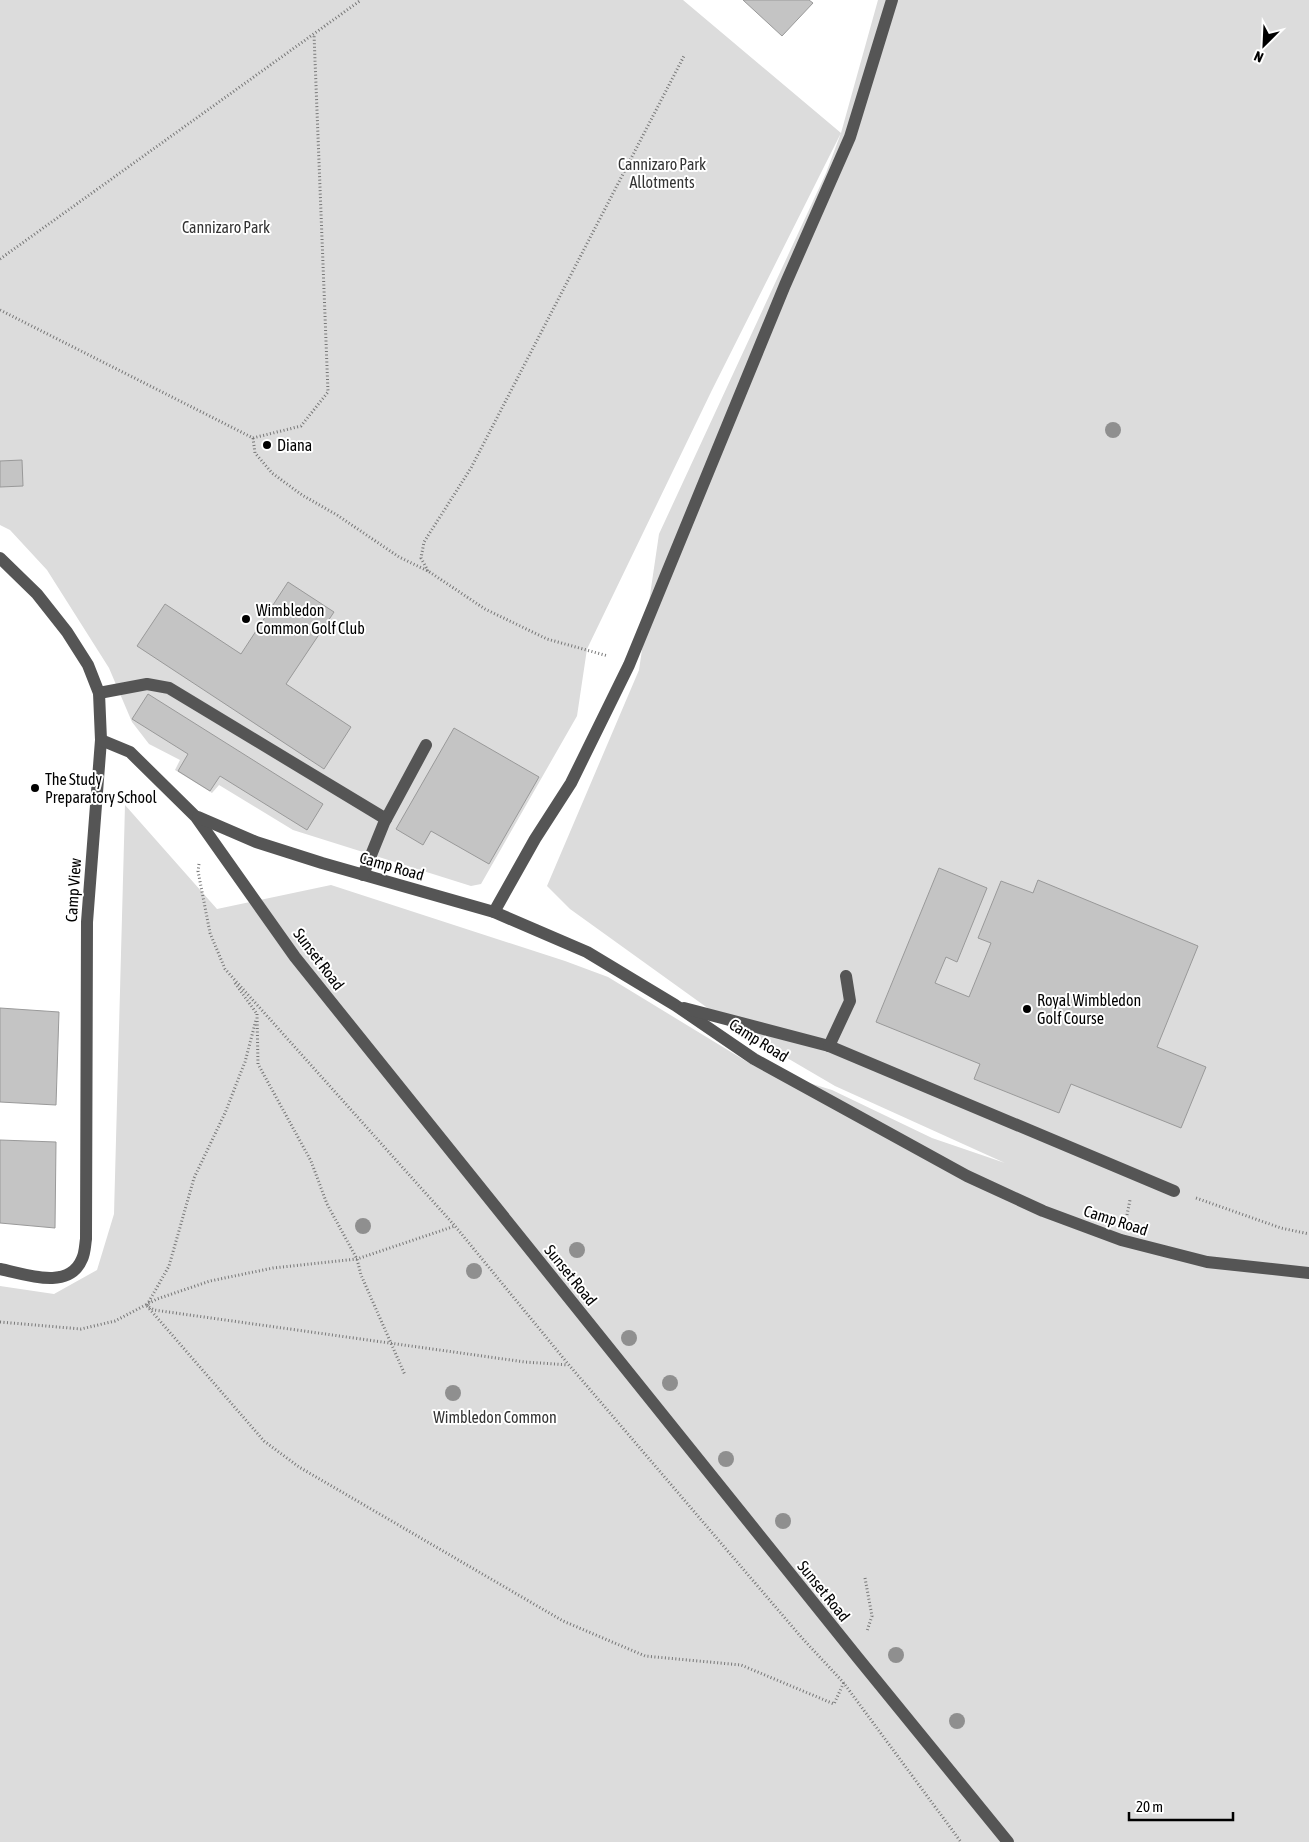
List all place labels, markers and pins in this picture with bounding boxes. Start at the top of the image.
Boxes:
place label: Diana [277,436,312,454]
marker: Diana [261,439,273,451]
place label: Wimbledon Common Golf Club [256,601,365,637]
marker: Wimbledon Common Golf Club [240,613,252,625]
place label: The Study Preparatory School [45,770,158,807]
marker: The Study Preparatory School [29,782,41,794]
place label: Royal Wimbledon Golf Course [1037,991,1141,1027]
marker: Royal Wimbledon Golf Course [1021,1003,1033,1015]

